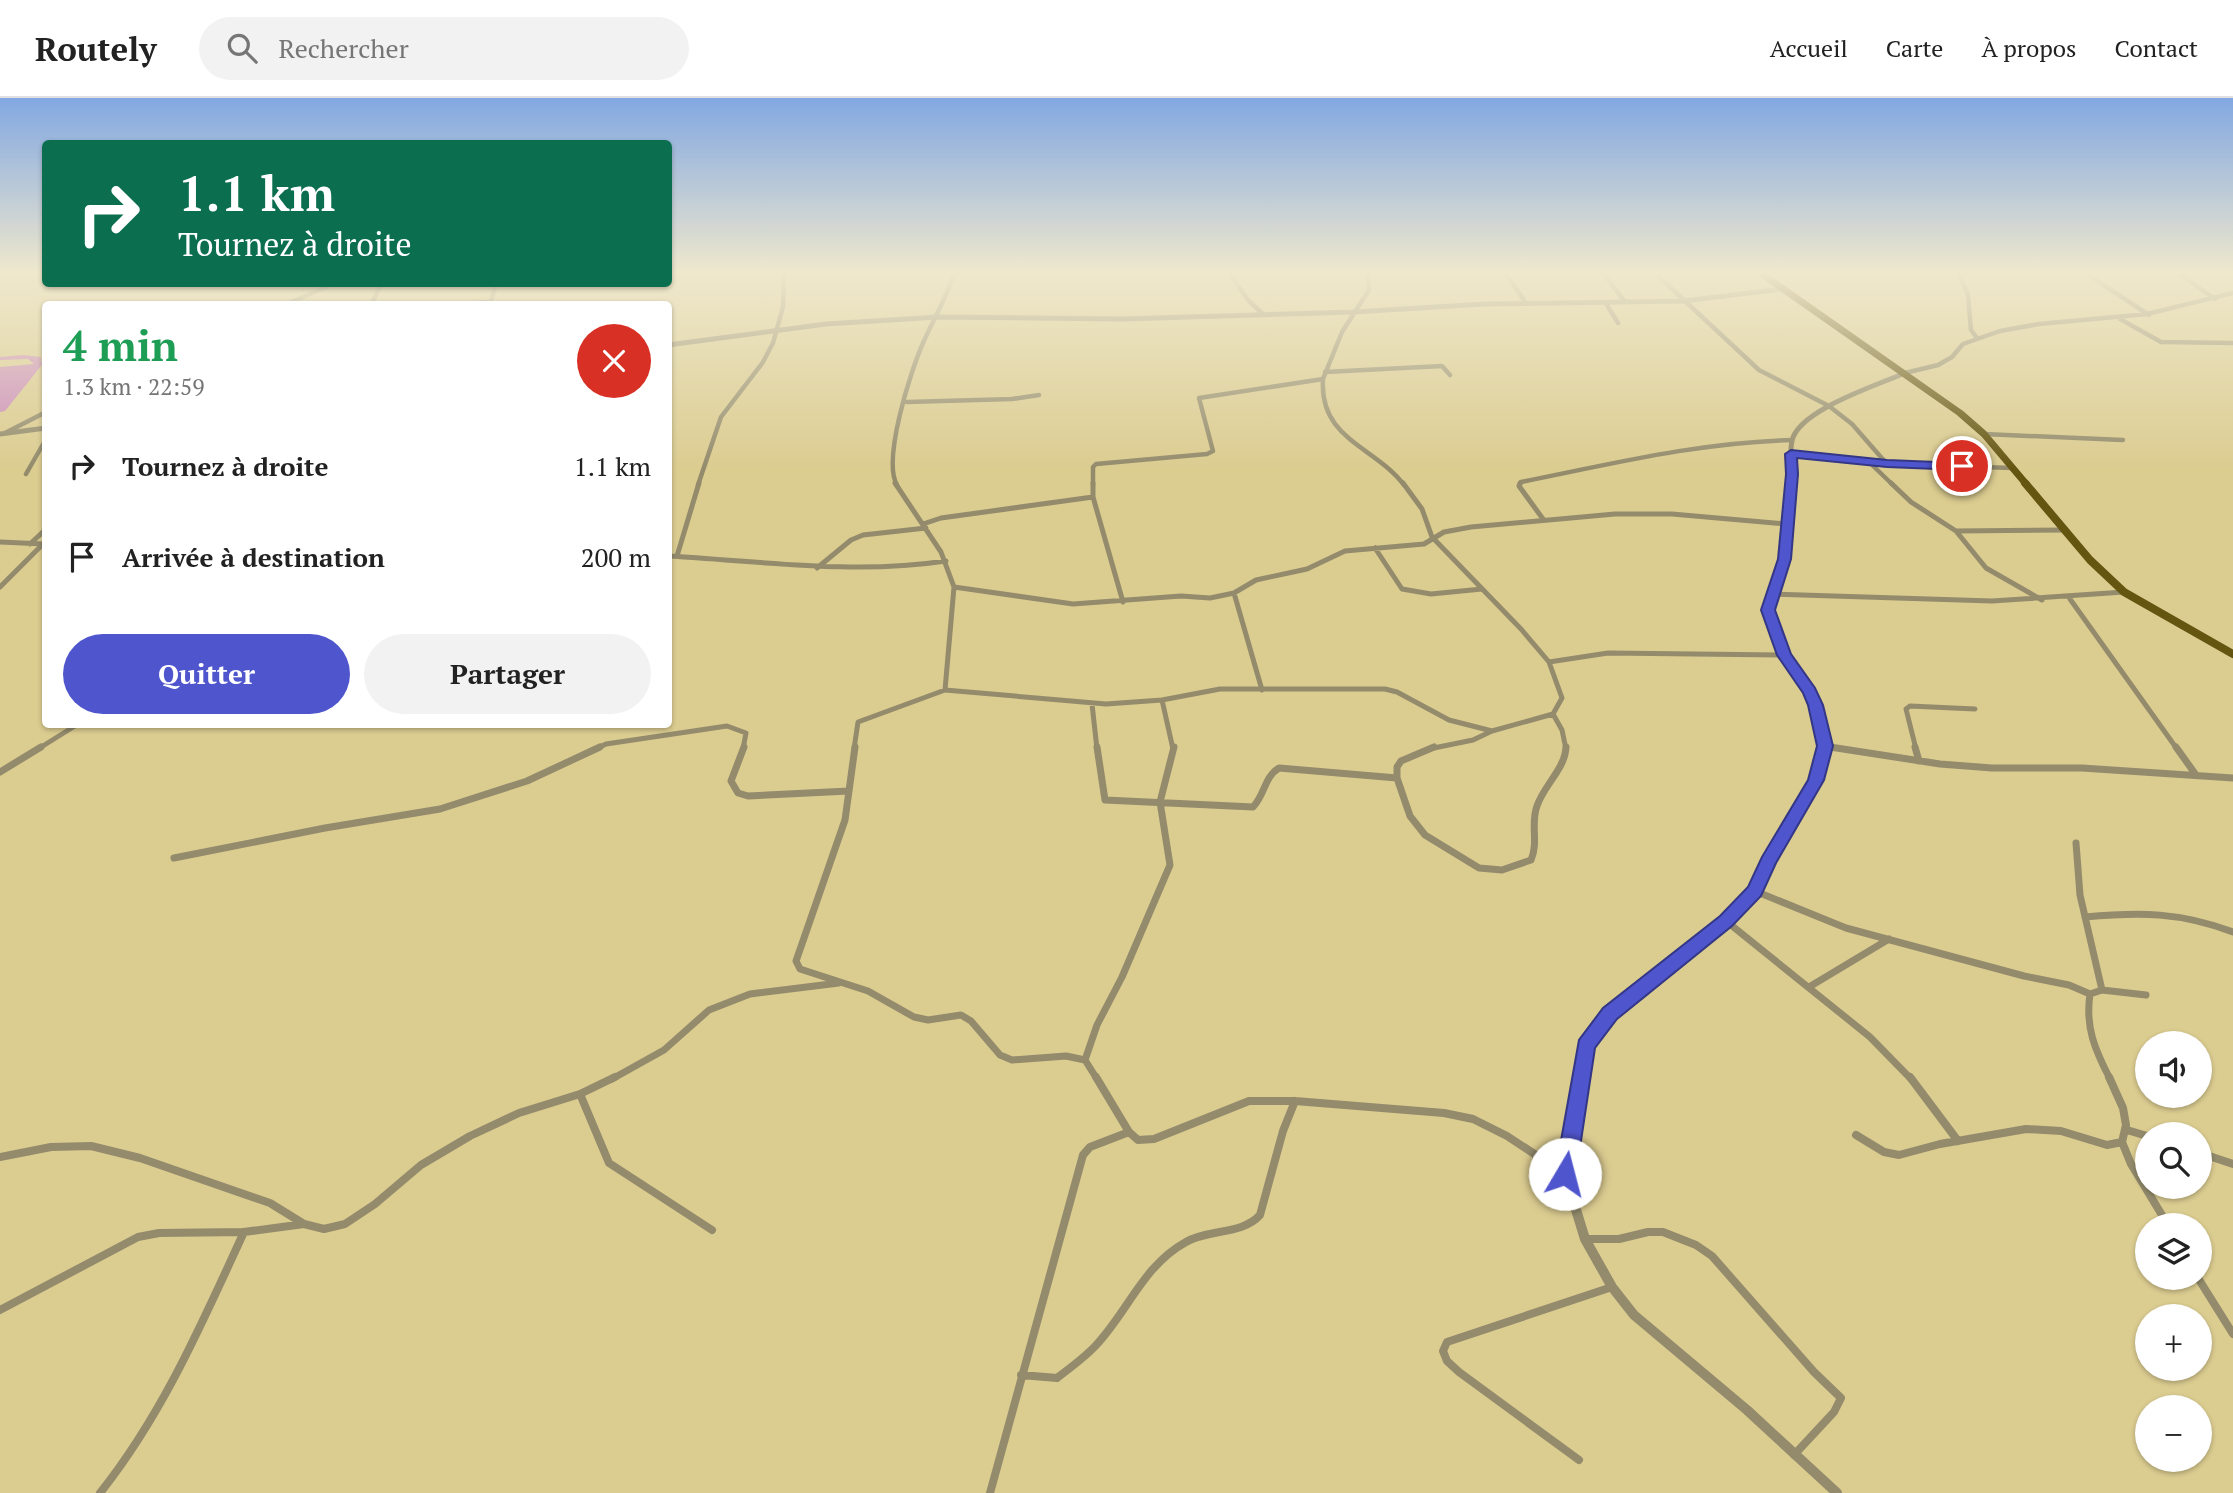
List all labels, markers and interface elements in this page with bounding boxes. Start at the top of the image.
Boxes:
search box [199,17,689,80]
text: Routely [35,27,157,70]
icon: search [223,29,261,67]
text: Rechercher [279,31,409,65]
text: Accueil [1770,32,1848,64]
text: Carte [1886,32,1943,64]
text: À propos [1981,32,2077,64]
text: Contact [2115,32,2198,64]
text: 1.1 km [178,160,335,225]
icon: right [63,168,154,259]
text: Tournez à droite [178,223,412,265]
text: 4 min [63,317,178,373]
button: close [577,324,651,398]
text: 1.3 km · 22:59 [63,371,205,402]
pin [1932,436,1992,496]
icon: right [63,447,101,485]
icon: arrive [1943,447,1981,485]
text: Tournez à droite [122,449,328,483]
text: 1.1 km [574,449,651,483]
icon: arrive [63,538,101,576]
text: Arrivée à destination [122,540,385,574]
text: 200 m [581,540,651,574]
button: Quitter [63,634,350,714]
button: Partager [364,634,651,714]
map controls [2135,1031,2212,1472]
button: sound [2135,1031,2212,1108]
button: search [2135,1122,2212,1199]
position arrow [1528,1137,1602,1211]
button: layers [2135,1213,2212,1290]
button: + [2135,1304,2212,1381]
button: − [2135,1395,2212,1472]

